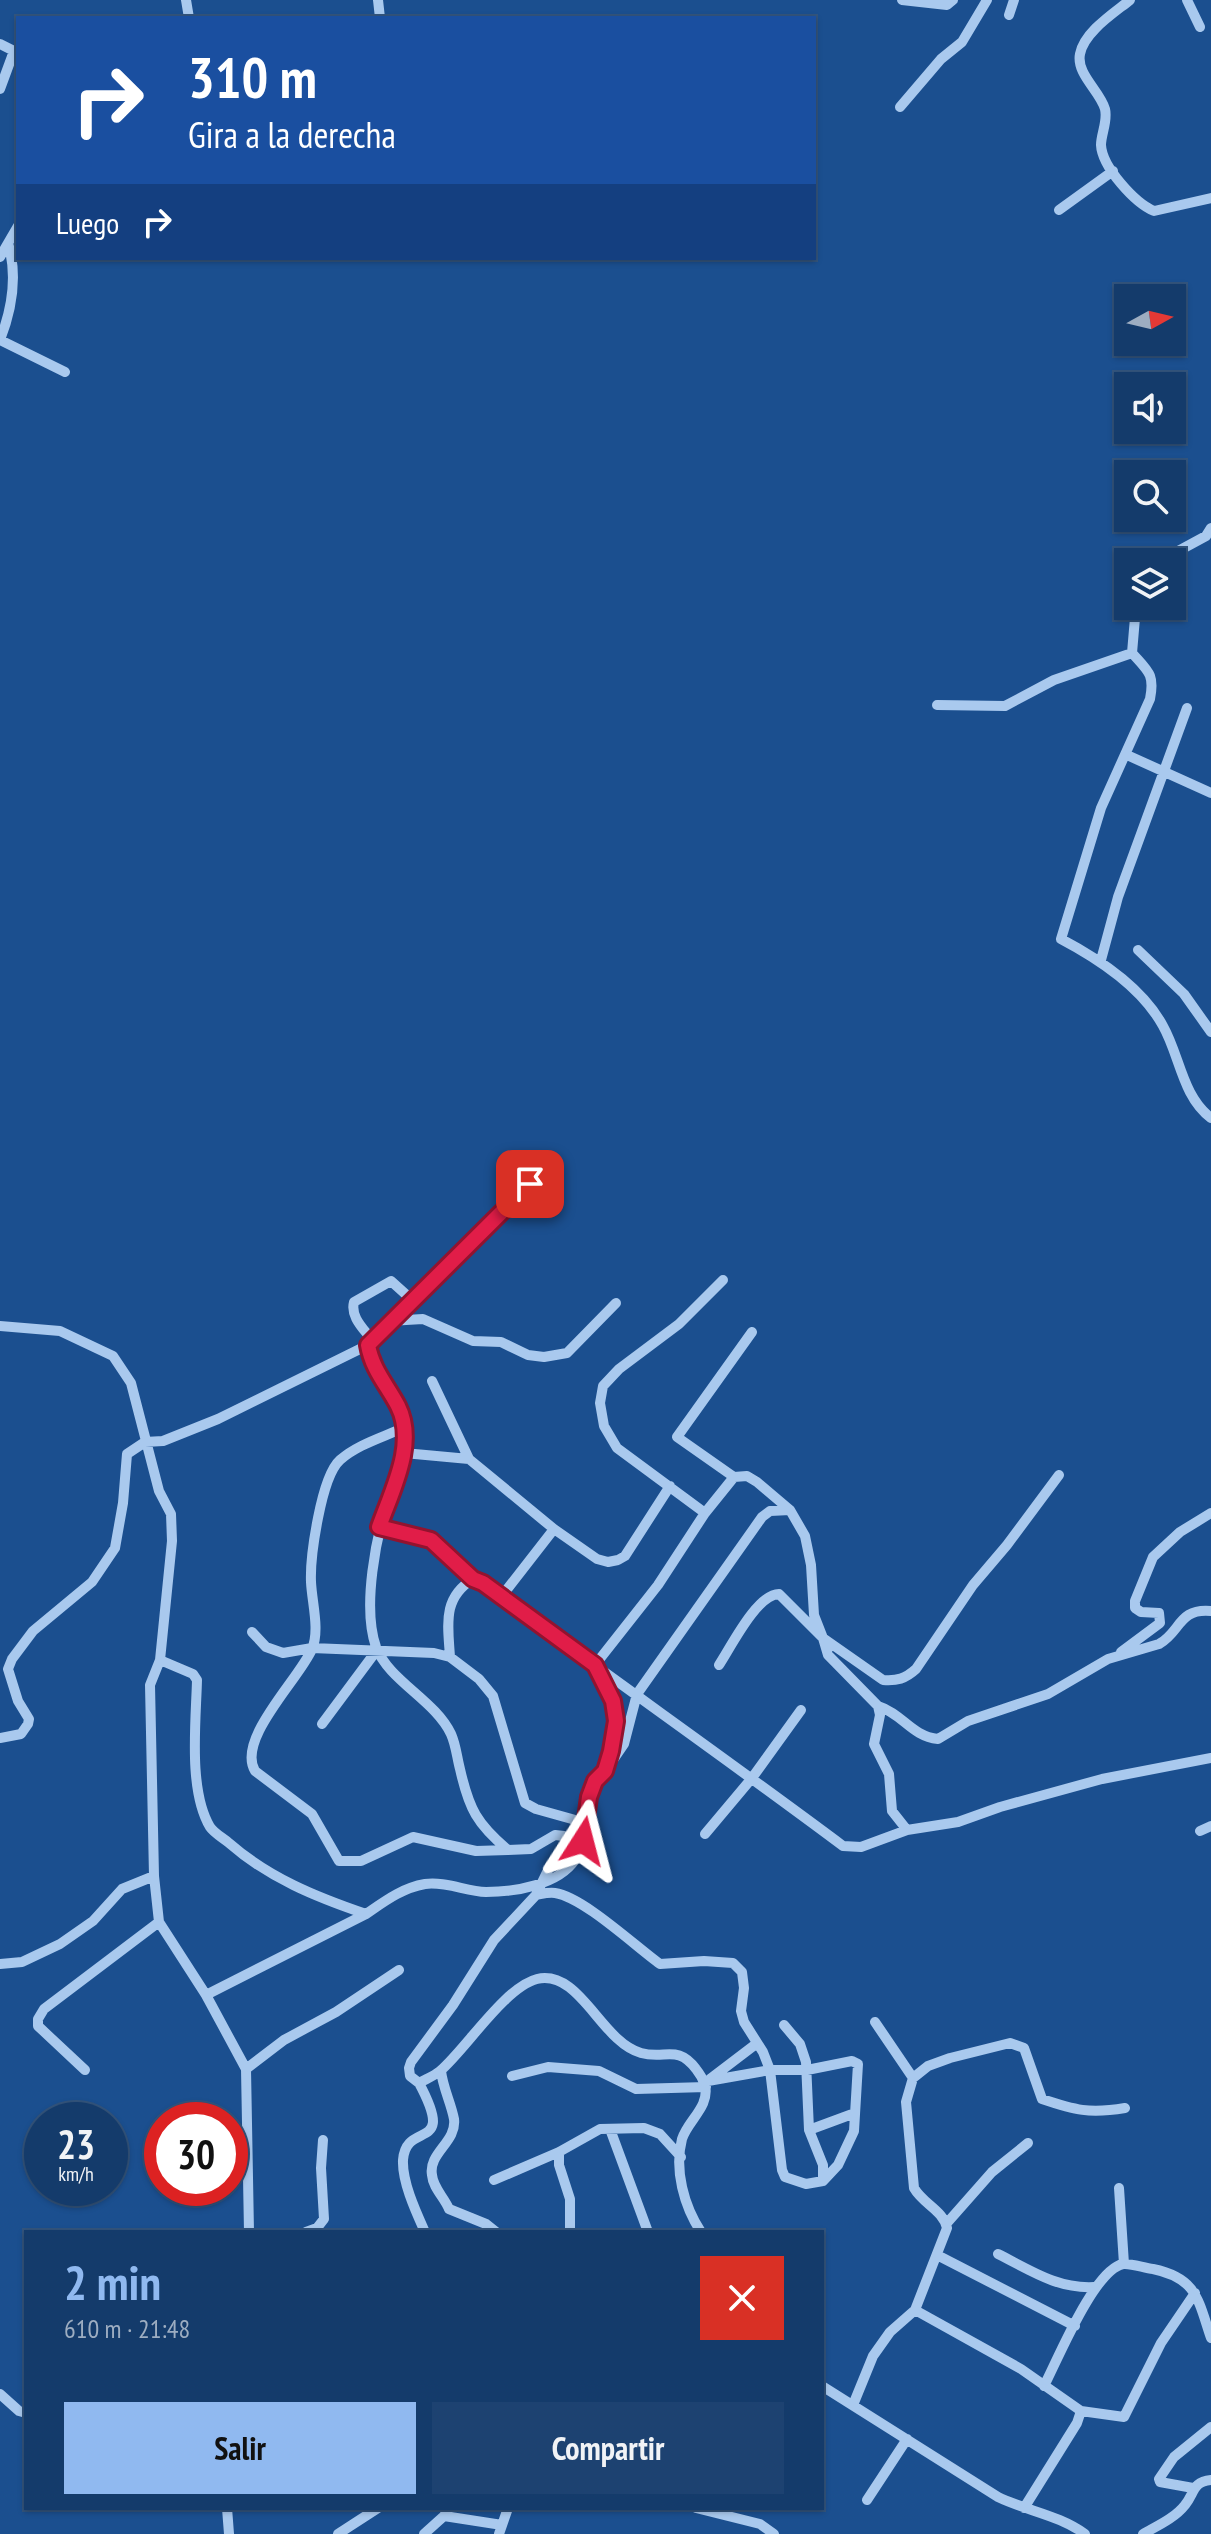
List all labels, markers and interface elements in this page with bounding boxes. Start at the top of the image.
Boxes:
text: 310 m [188,41,317,113]
icon: right [56,48,160,152]
text: Gira a la derecha [188,111,396,158]
icon: right [135,200,179,244]
text: Luego [56,203,119,242]
north arrow [1114,284,1186,356]
map controls [1114,284,1186,620]
button: sound [1114,372,1186,444]
button: search [1114,460,1186,532]
button: layers [1114,548,1186,620]
pin [496,1150,564,1218]
icon: arrive [508,1162,552,1206]
position arrow [541,1799,625,1883]
speed limit sign: 30 [144,2102,248,2206]
text: 23 [57,2118,95,2170]
text: km/h [58,2161,94,2187]
text: 2 min [64,2251,161,2313]
button: close [700,2256,784,2340]
text: 610 m · 21:48 [64,2312,190,2345]
button: Salir [64,2402,416,2494]
button: Compartir [432,2402,784,2494]

